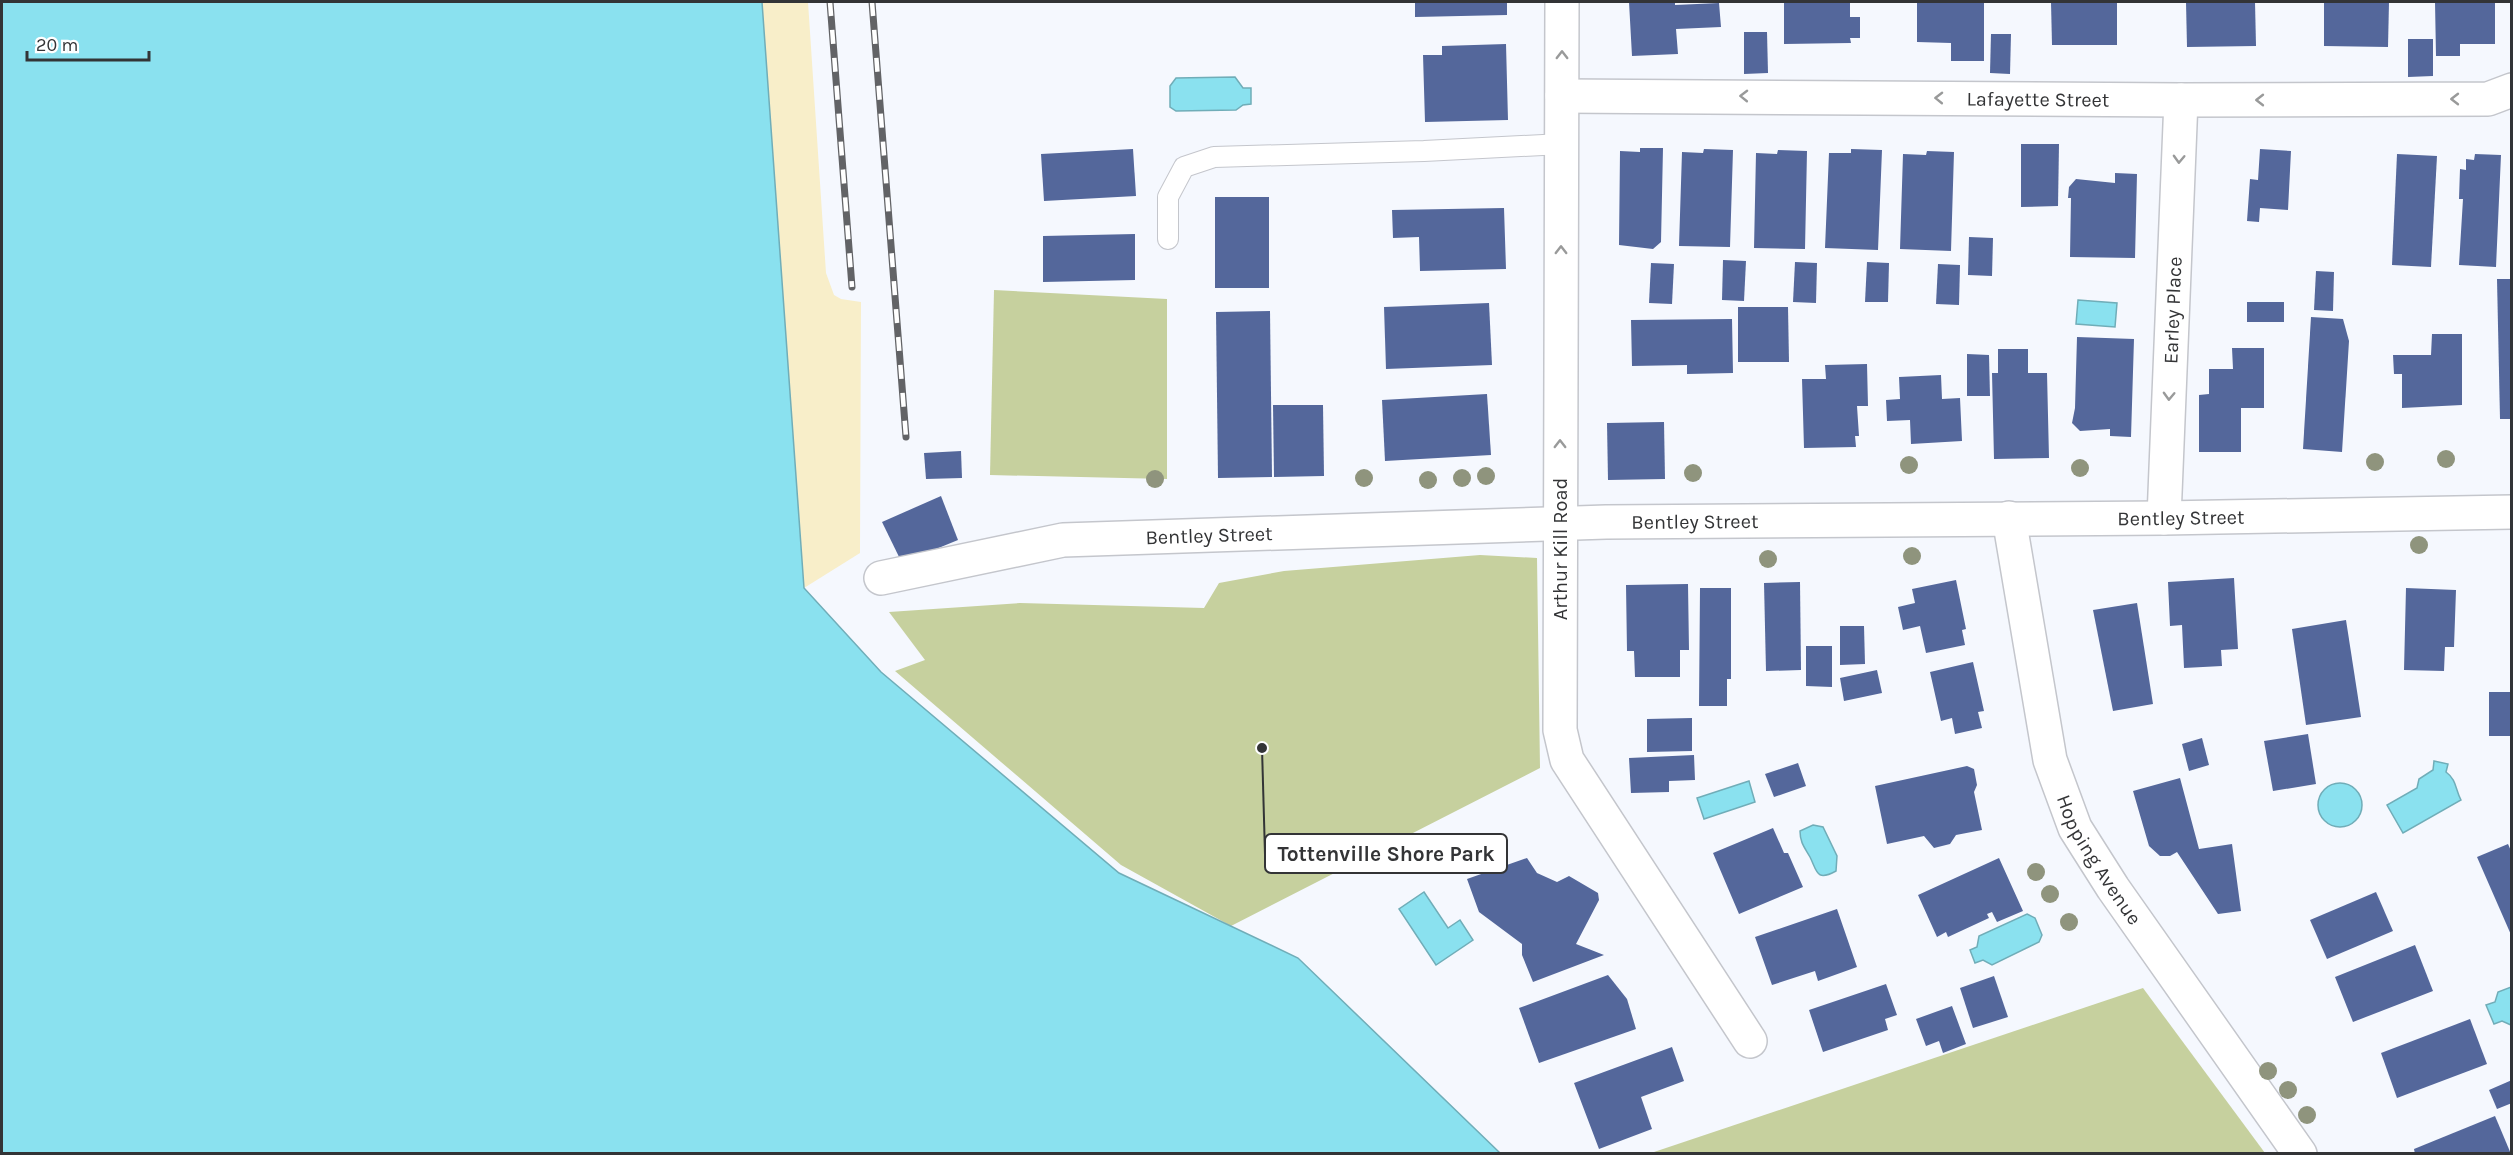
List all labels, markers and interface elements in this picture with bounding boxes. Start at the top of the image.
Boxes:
scale bar [27,24,148,62]
text: 20 m [36,34,78,56]
one-way arrow [1556,50,1568,59]
street label: Lafayette Street [1966,88,2110,112]
one-way arrow [1739,90,1748,102]
one-way arrow [1934,92,1943,104]
one-way arrow [2450,93,2459,105]
one-way arrow [2255,94,2264,106]
one-way arrow [2172,154,2185,163]
one-way arrow [1555,245,1567,254]
street label: Earley Place [2159,256,2187,364]
one-way arrow [2163,391,2175,400]
one-way arrow [1554,440,1566,449]
street label: Arthur Kill Road [1549,478,1572,620]
street label: Bentley Street [2117,506,2245,530]
street label: Bentley Street [1631,510,1759,534]
street label: Bentley Street [1145,522,1273,549]
street label: Hopping Avenue [2052,792,2146,929]
callout: Tottenville Shore Park [1265,834,1507,873]
text: Tottenville Shore Park [1277,842,1495,866]

